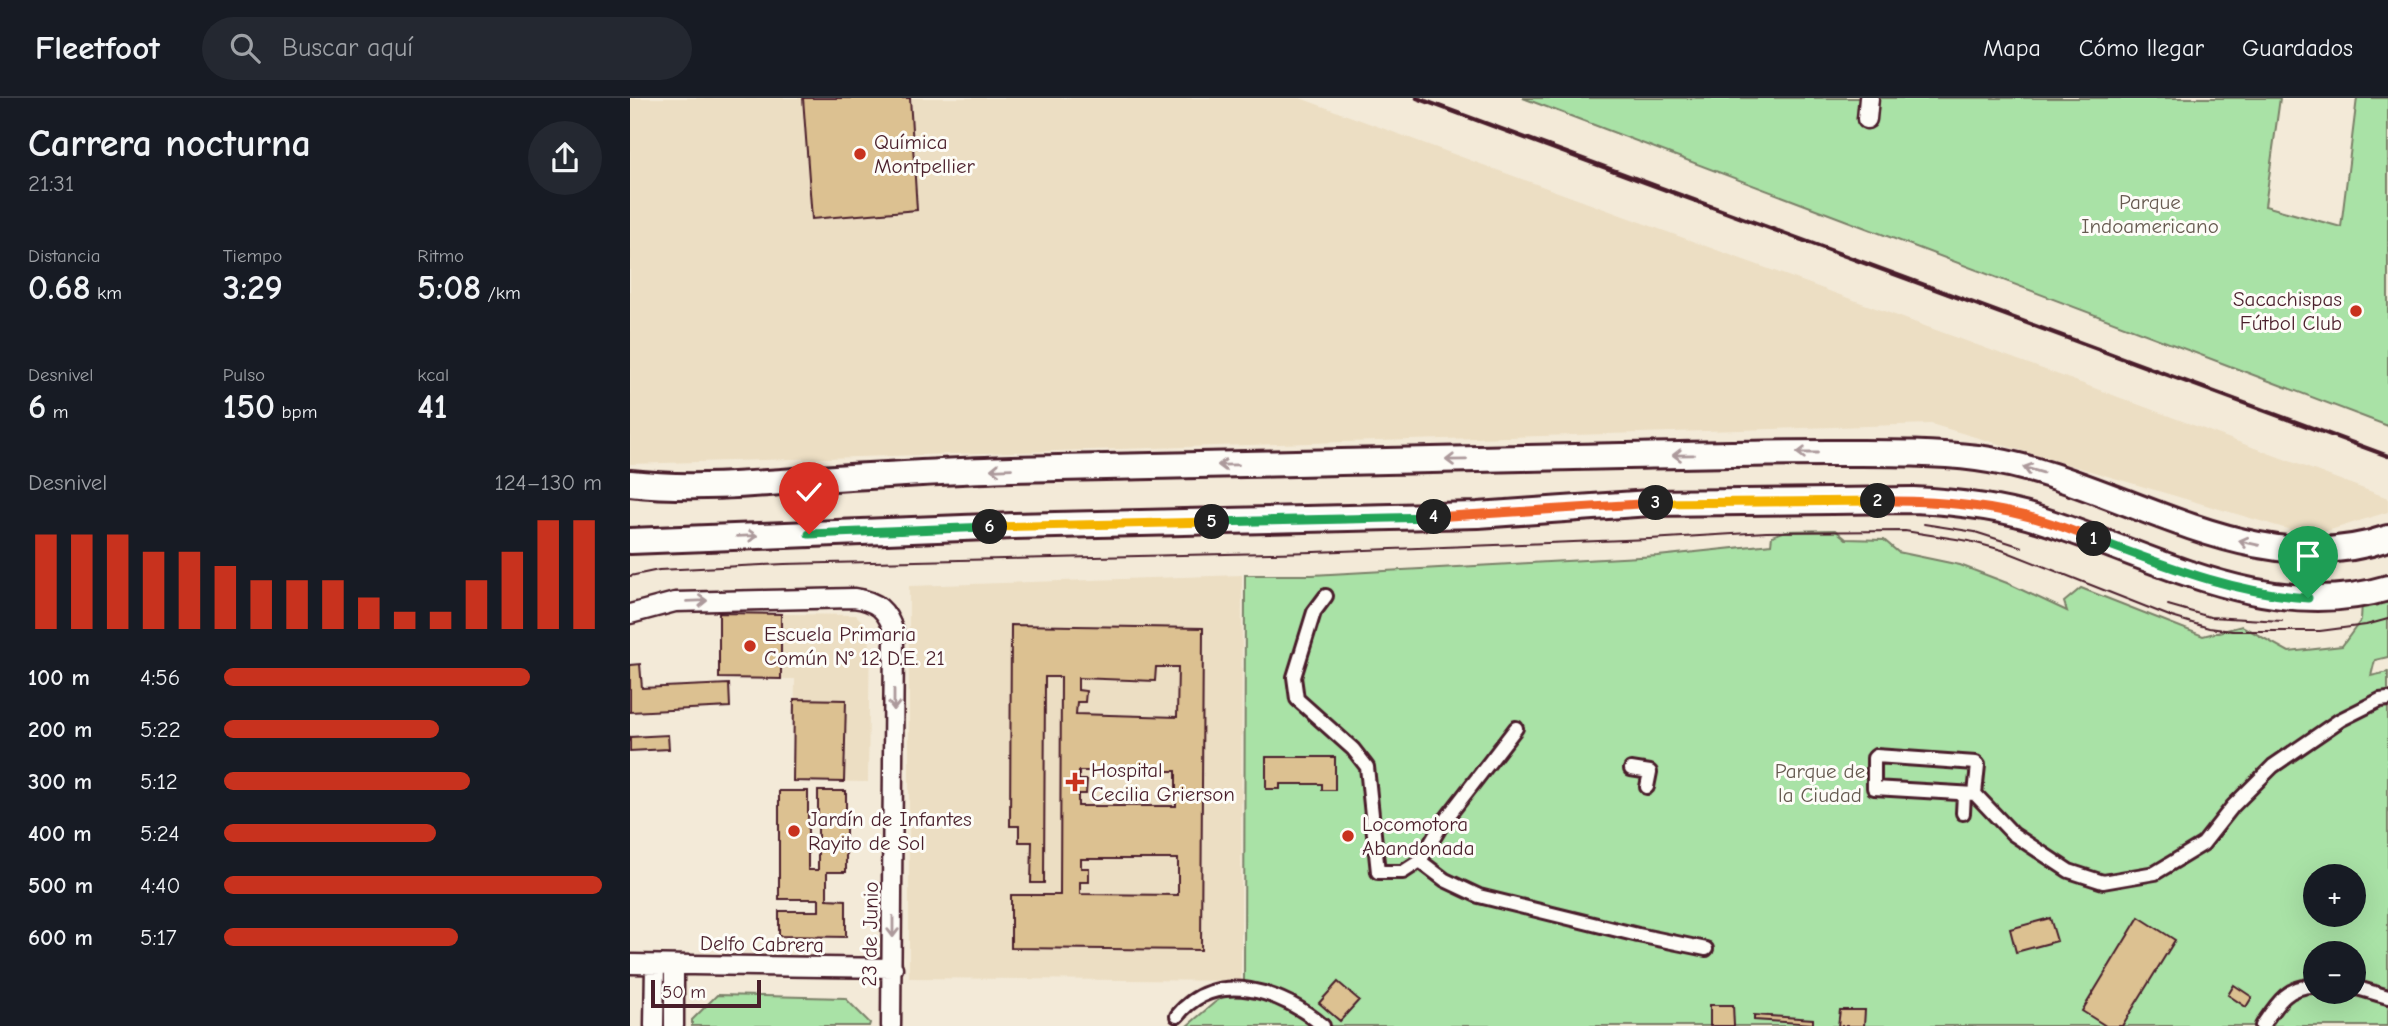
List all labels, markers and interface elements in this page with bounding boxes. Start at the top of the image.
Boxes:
search box [202,17,692,80]
text: Fleetfoot [35,29,160,67]
icon: search [226,29,264,67]
text: Buscar aquí [282,33,413,63]
text: Mapa [1983,34,2041,62]
text: Cómo llegar [2079,34,2204,62]
text: Guardados [2242,34,2353,62]
button: share [528,121,602,195]
text: Carrera nocturna [28,122,311,166]
place label: Química Montpellier [874,130,975,178]
marker: Química Montpellier [852,146,868,162]
text: 21:31 [28,170,74,197]
park label: Parque Indoamericano [2081,190,2219,238]
text: Distancia [28,245,101,267]
text: Tiempo [223,245,282,267]
text: Ritmo [417,245,464,267]
text: 0.68 [28,267,91,308]
text: 3:29 [223,267,283,308]
text: 5:08 [417,267,481,308]
text: km [91,282,122,304]
text: /km [481,282,521,304]
place label: Sacachispas Fútbol Club [2233,287,2342,335]
marker: Sacachispas Fútbol Club [2348,303,2364,319]
text: Desnivel [28,364,93,386]
text: Pulso [223,364,265,386]
text: kcal [417,364,449,386]
text: 6 [28,386,46,427]
text: 150 [223,386,275,427]
text: 41 [417,386,448,427]
text: m [46,401,68,423]
text: bpm [275,401,317,423]
one-way arrow [1796,446,1819,460]
one-way arrow [1672,448,1695,462]
one-way arrow [1444,453,1467,466]
one-way arrow [1217,458,1240,471]
pin [779,462,839,534]
one-way arrow [2023,462,2045,475]
one-way arrow [989,463,1012,476]
text: Desnivel [28,469,107,496]
text: 124–130 m [495,469,602,496]
icon: check [790,473,828,511]
pin: 2 [1860,484,1896,518]
pin: 3 [1639,486,1674,520]
text: 2 [1873,489,1882,511]
text: 3 [1651,491,1660,513]
pin: 4 [1416,500,1452,534]
pin: 5 [1194,504,1230,540]
text: 4 [1429,505,1438,527]
pin: 6 [972,510,1008,544]
text: 5 [1206,510,1217,532]
text: 6 [985,515,994,537]
pin: 1 [2076,522,2112,556]
pin [2278,526,2338,598]
text: 1 [2090,527,2097,549]
one-way arrow [735,530,758,543]
one-way arrow [2238,535,2261,549]
icon: arrive [2289,537,2327,575]
one-way arrow [685,595,708,608]
place label: Escuela Primaria Común N° 12 D.E. 21 [764,622,945,670]
marker: Escuela Primaria Común N° 12 D.E. 21 [742,638,758,654]
text: 100 m [28,664,90,691]
text: 4:56 [140,664,180,691]
one-way arrow [887,688,901,711]
text: 200 m [28,716,92,743]
text: 5:22 [140,716,181,743]
place label: Hospital Cecilia Grierson [1091,758,1235,806]
park label: Parque de la Ciudad [1775,759,1865,807]
text: 300 m [28,768,92,795]
text: 5:12 [140,768,178,795]
marker: Hospital Cecilia Grierson [1065,772,1085,792]
place label: Jardín de Infantes Rayito de Sol [808,807,972,855]
place label: Locomotora Abandonada [1362,812,1475,860]
text: 400 m [28,820,92,847]
text: 5:24 [140,820,180,847]
marker: Jardín de Infantes Rayito de Sol [786,823,802,839]
marker: Locomotora Abandonada [1340,828,1356,844]
map controls [2303,864,2366,1004]
button: + [2303,864,2366,927]
text: 500 m [28,872,93,899]
text: 4:40 [140,872,180,899]
street label: 23 de Junio [857,881,883,987]
one-way arrow [886,916,900,939]
text: 600 m [28,924,93,951]
text: 5:17 [140,924,177,951]
street label: Delfo Cabrera [700,931,824,957]
button: − [2303,941,2366,1004]
scale bar [651,977,761,1009]
text: 50 m [662,981,706,1003]

